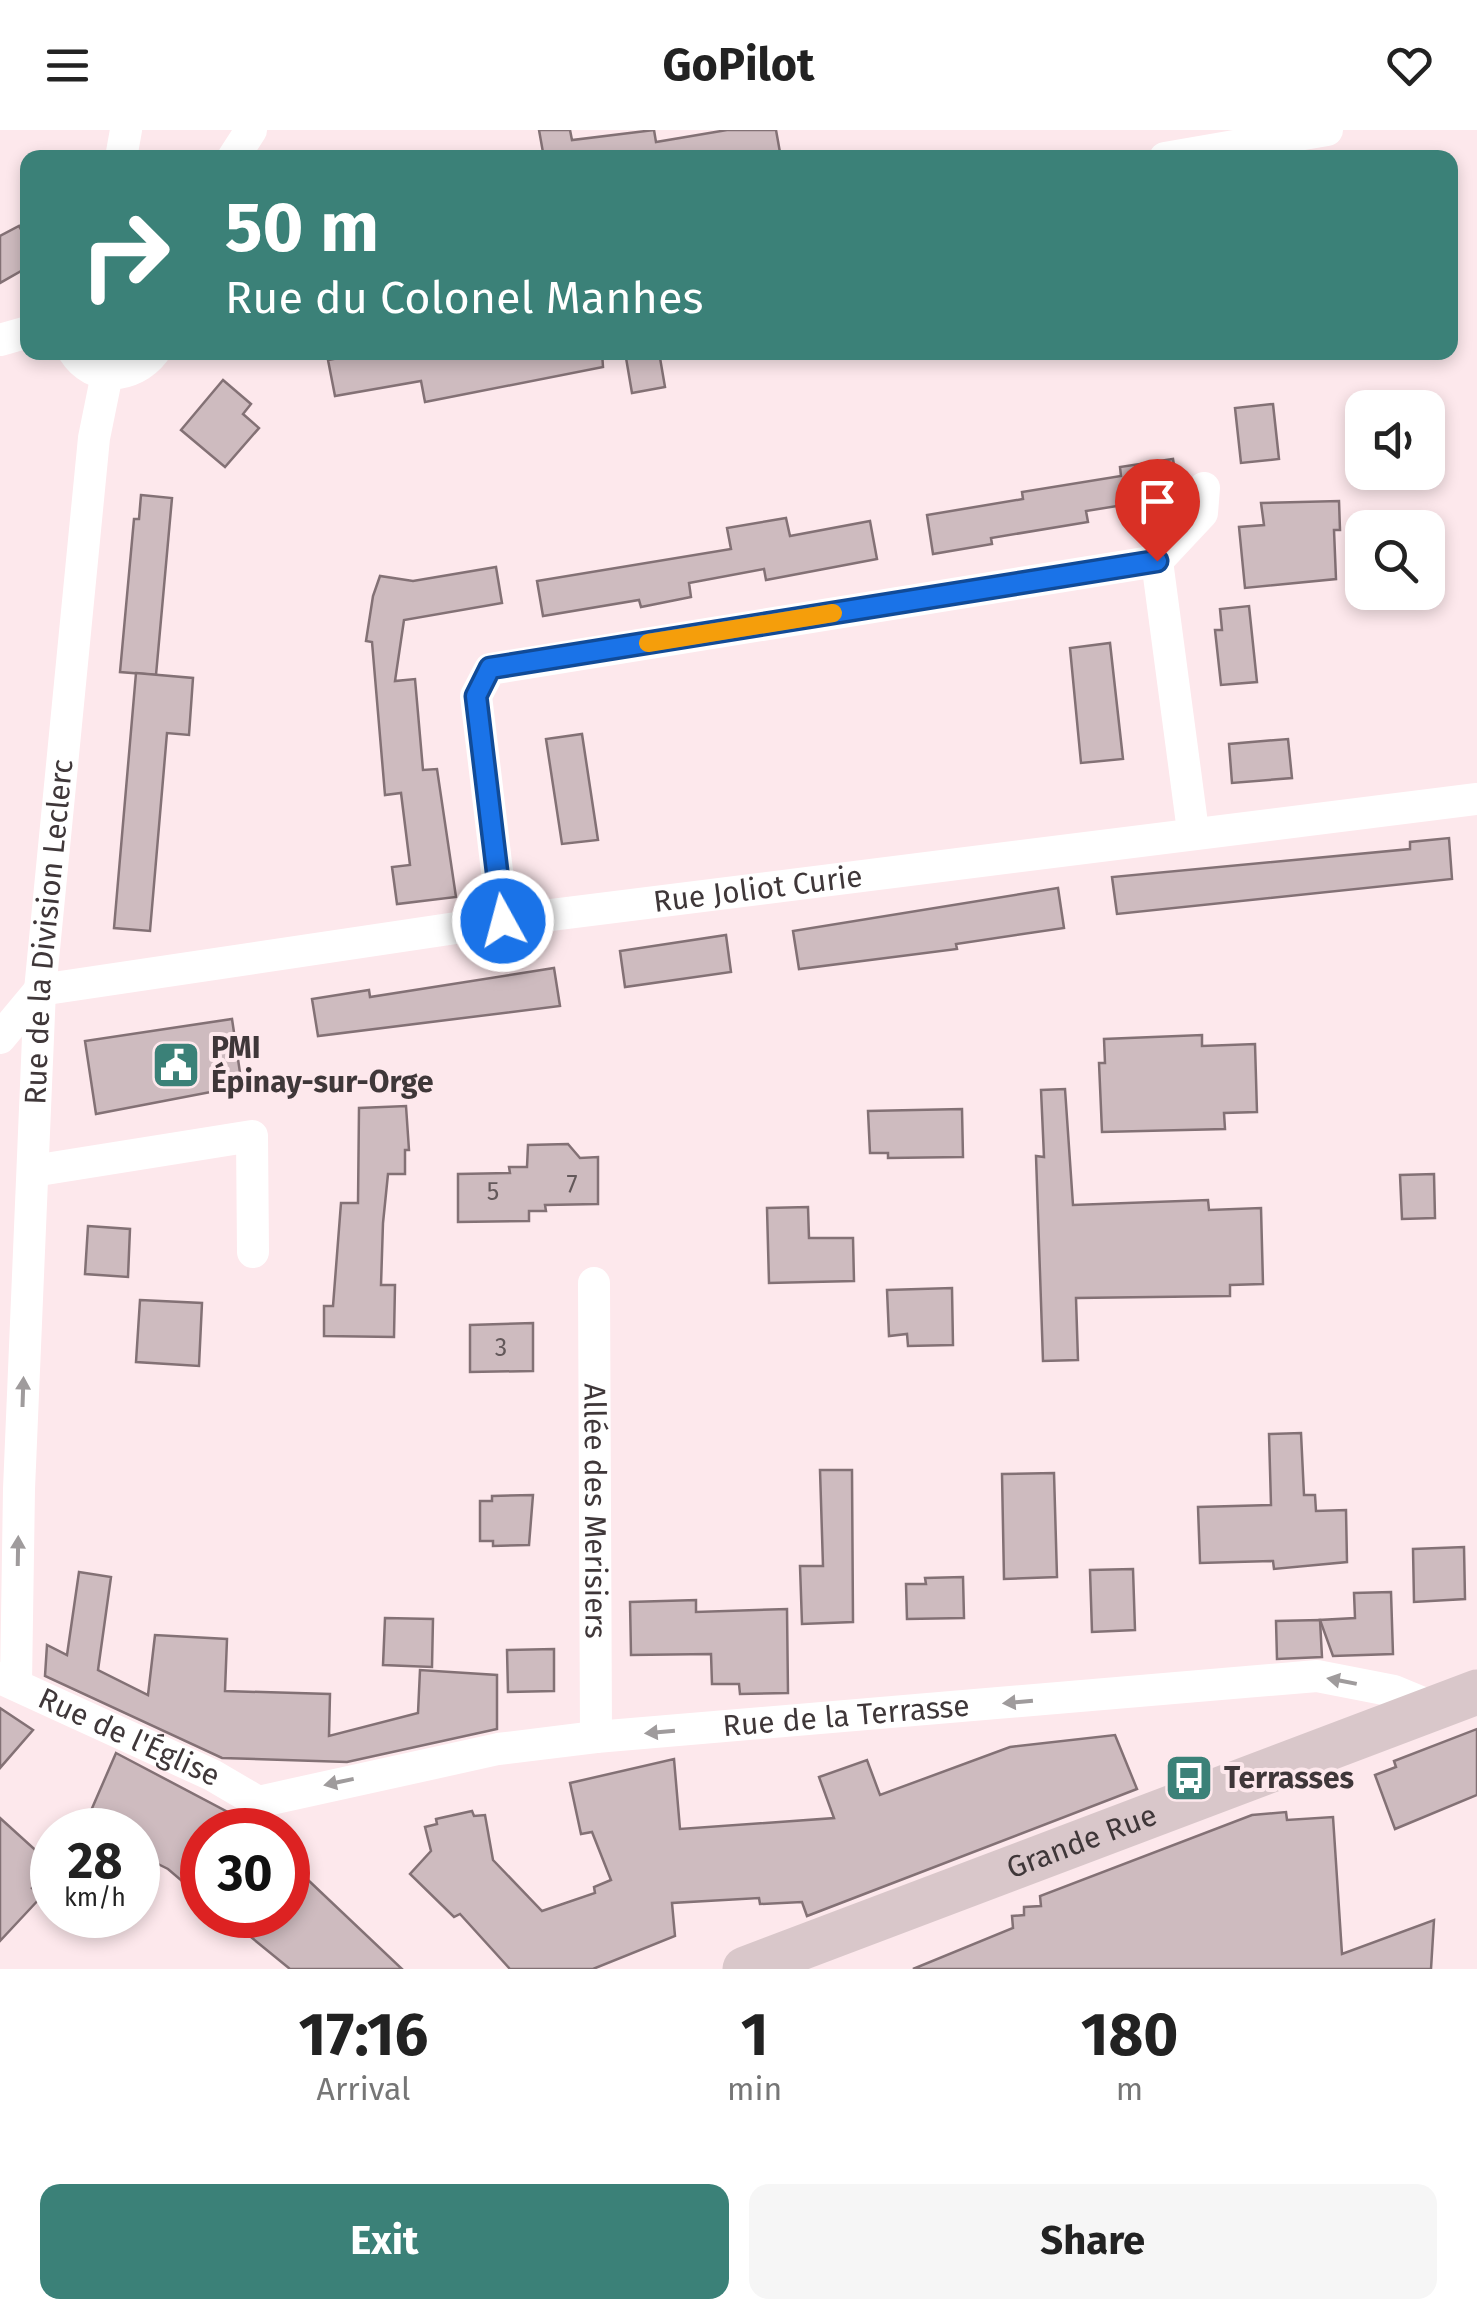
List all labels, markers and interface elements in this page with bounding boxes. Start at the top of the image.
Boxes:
icon: menu [40,38,95,93]
text: GoPilot [663,38,814,92]
icon: heart [1382,38,1437,93]
text: 50 m [225,186,379,270]
icon: right [60,190,190,320]
text: Rue du Colonel Manhes [225,271,704,325]
map controls [1345,390,1445,610]
button: sound [1345,390,1445,490]
pin [1115,459,1200,562]
icon: arrive [1130,474,1185,529]
button: search [1345,510,1445,610]
street label: Rue de la Division Leclerc [17,757,80,1105]
street label: Rue Joliot Curie [651,858,865,920]
position arrow [451,869,555,973]
place label: PMI Épinay-sur-Orge [211,1030,433,1100]
public building icon: PMI Épinay-sur-Orge [150,1039,202,1091]
house number: 7 [566,1169,578,1199]
house number: 5 [487,1177,499,1207]
house number: 3 [495,1333,507,1363]
one-way arrow [16,1375,32,1407]
street label: Allée des Merisiers [576,1383,614,1639]
one-way arrow [10,1535,26,1567]
one-way arrow [1326,1672,1357,1688]
street label: Rue de l'Église [33,1680,226,1794]
street label: Rue de la Terrasse [721,1687,971,1744]
one-way arrow [1002,1694,1034,1710]
one-way arrow [643,1724,675,1740]
bus stop icon: Terrasses [1163,1752,1215,1804]
place label: Terrasses [1224,1760,1354,1796]
one-way arrow [323,1774,354,1790]
street label: Grande Rue [1002,1797,1162,1886]
speed limit sign: 30 [180,1808,310,1938]
text: 28 [68,1831,122,1891]
text: km/h [64,1883,126,1913]
text: 17:16 [299,1999,428,2071]
text: 1 [741,1999,768,2071]
text: 180 [1081,1999,1178,2071]
text: Arrival [317,2070,410,2108]
text: min [727,2070,782,2108]
text: m [1116,2070,1143,2108]
button: Exit [40,2184,729,2299]
button: Share [749,2184,1437,2299]

